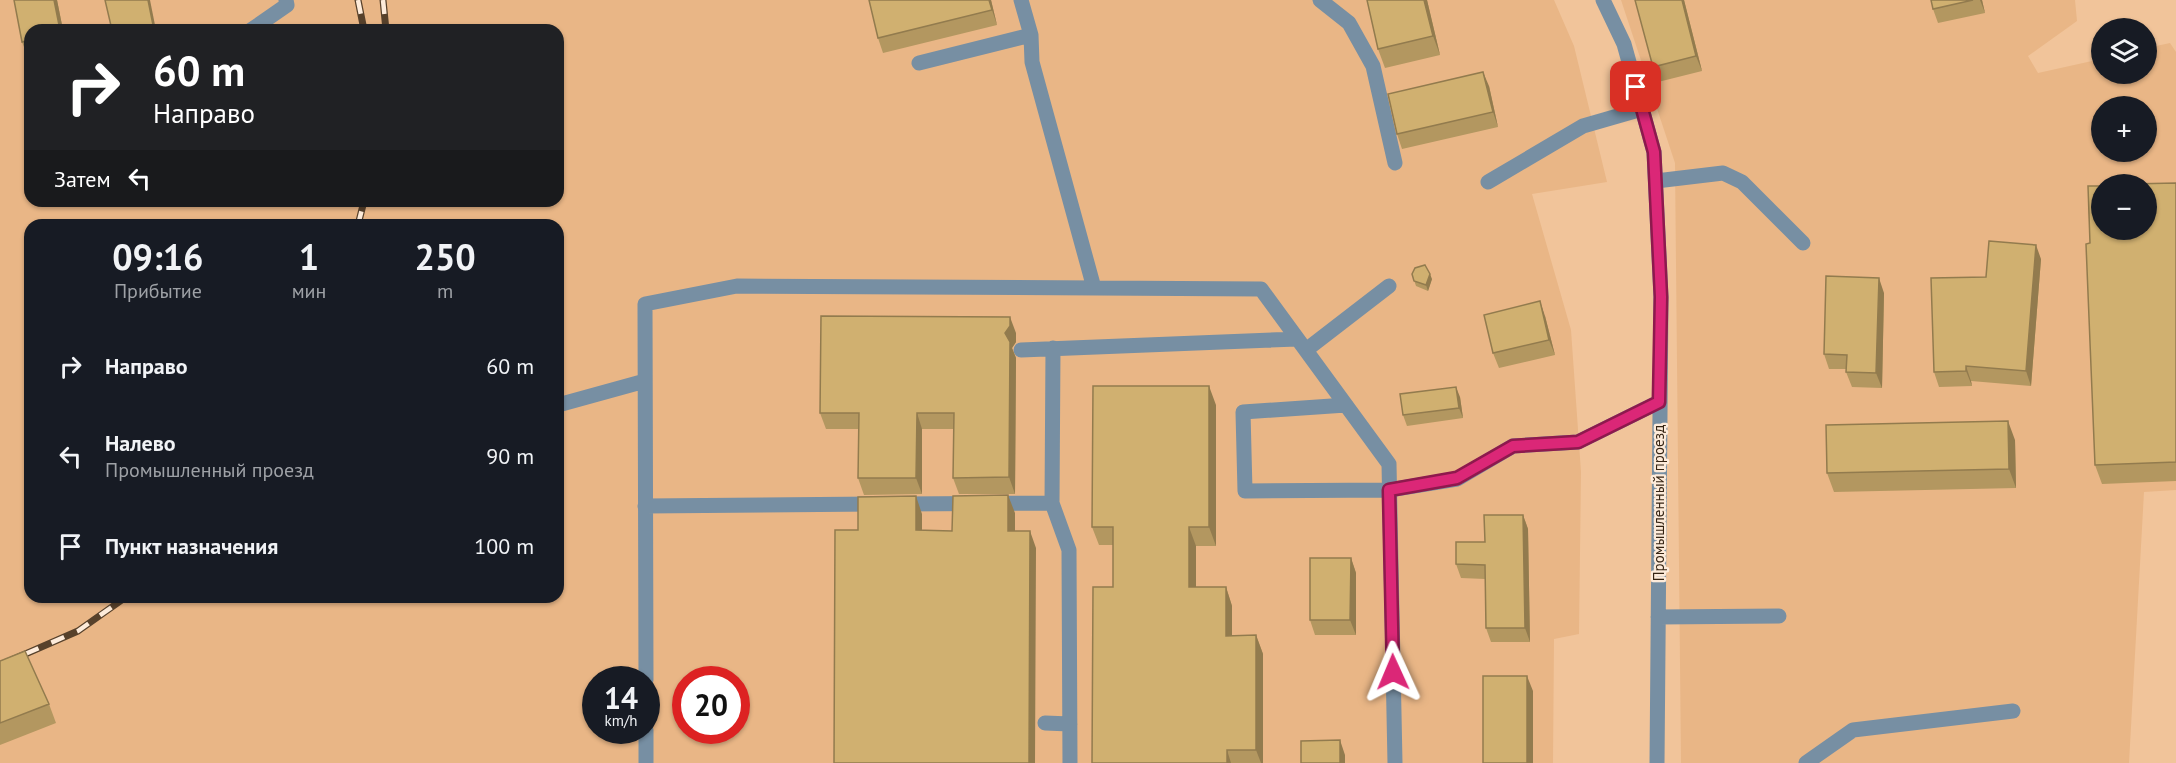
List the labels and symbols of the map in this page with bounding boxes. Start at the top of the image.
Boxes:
pin [1610,61,1661,112]
street label: Промышленный проезд [1649,425,1668,581]
position arrow [1361,640,1425,704]
speed limit sign: 20 [672,666,750,744]

